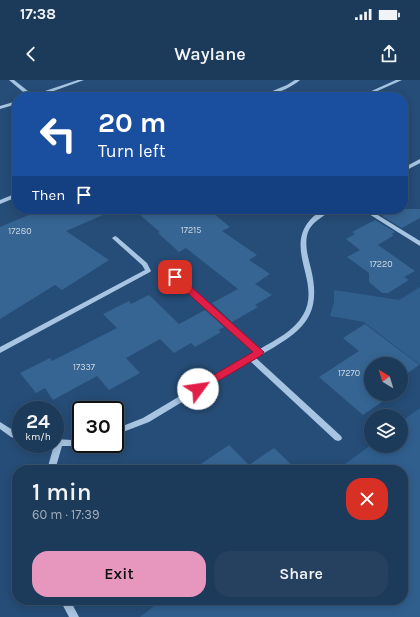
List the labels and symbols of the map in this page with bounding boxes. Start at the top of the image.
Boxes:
house number: 17215 [181,225,201,235]
house number: 17280 [8,226,32,236]
house number: 17220 [370,259,392,269]
pin [158,260,192,294]
north arrow [364,357,408,401]
house number: 17337 [73,362,96,372]
position arrow [177,368,219,410]
house number: 17270 [338,368,360,378]
speed limit sign: 30 [72,401,124,453]

